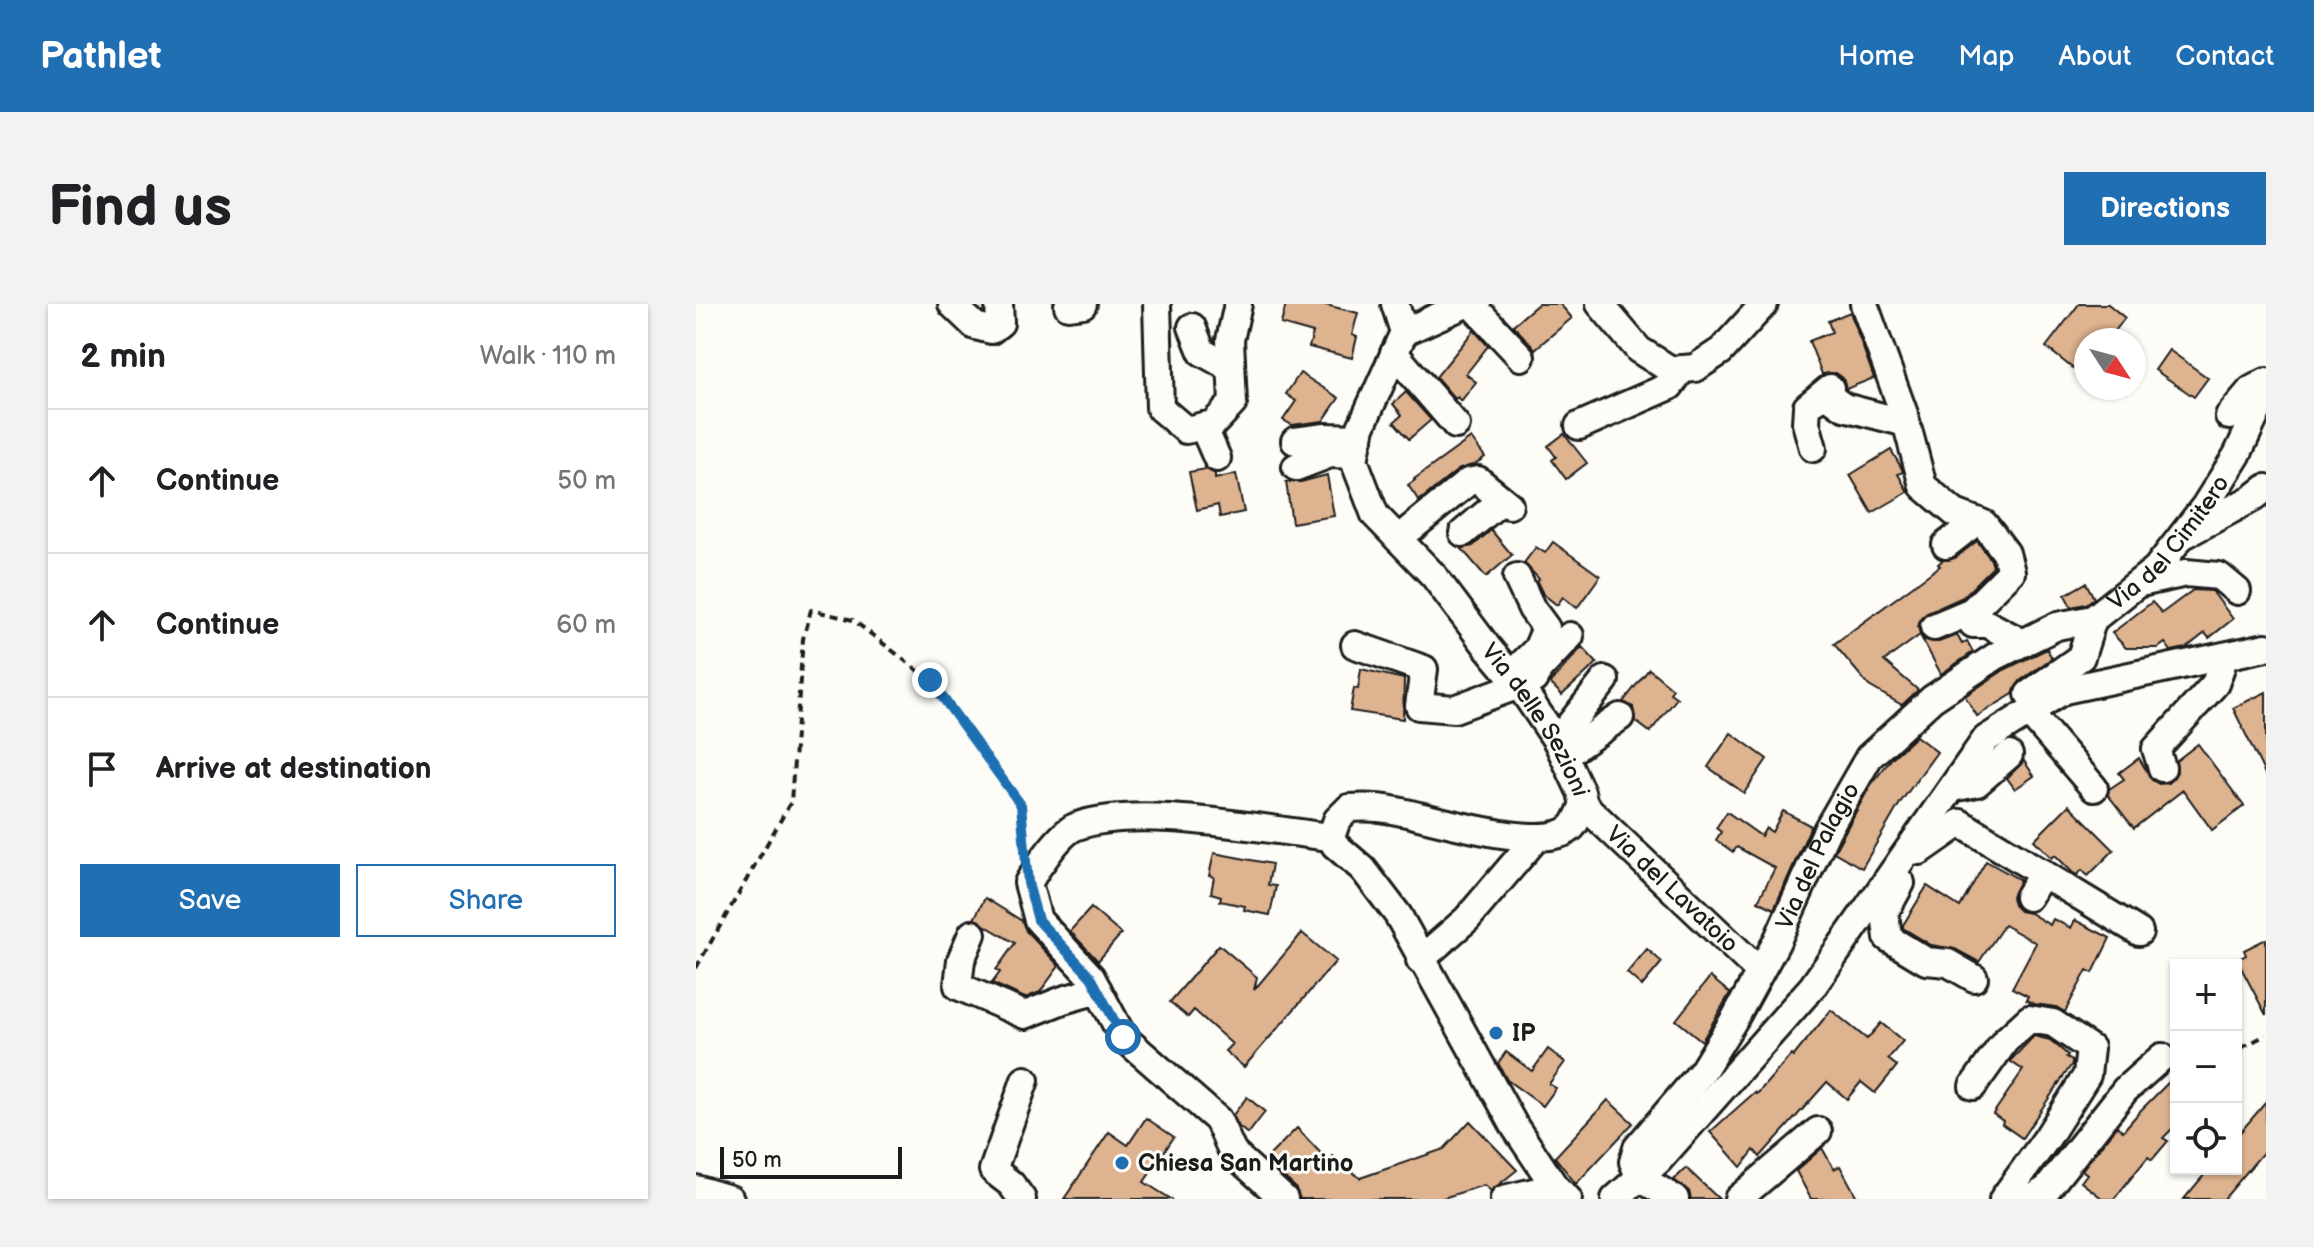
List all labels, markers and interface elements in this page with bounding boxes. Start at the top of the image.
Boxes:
text: Pathlet [40,34,161,79]
text: Home [1838,40,1914,73]
text: Map [1958,40,2015,73]
text: About [2059,40,2131,73]
text: Contact [2175,40,2274,73]
button: Directions [2064,172,2266,245]
text: Find us [48,175,232,242]
north arrow [2074,328,2146,400]
text: 2 min [80,336,166,377]
text: Walk · 110 m [480,341,616,372]
icon: ahead [80,459,124,503]
text: Continue [156,463,279,499]
text: 50 m [557,466,616,497]
street label: Via del Cimitero [2102,470,2236,617]
icon: ahead [80,603,124,647]
text: Continue [156,607,279,643]
text: 60 m [556,610,616,641]
street label: Via delle Sezioni [1475,637,1595,799]
route end [912,662,948,698]
icon: arrive [80,747,124,791]
text: Arrive at destination [156,751,432,787]
street label: Via del Palagio [1770,778,1866,934]
street label: Via del Lavatoio [1600,820,1744,959]
button: Save [80,864,340,937]
button: Share [356,864,616,937]
map controls [2170,959,2242,1175]
button: + [2170,959,2242,1031]
route start [1105,1019,1141,1055]
place label: IP [1512,1019,1535,1048]
marker: IP [1487,1024,1505,1042]
button: − [2170,1031,2242,1103]
button: locate [2170,1103,2242,1175]
scale bar [720,1143,902,1179]
text: 50 m [732,1147,782,1174]
place label: Chiesa San Martino [1138,1149,1354,1178]
marker: Chiesa San Martino [1113,1154,1131,1172]

